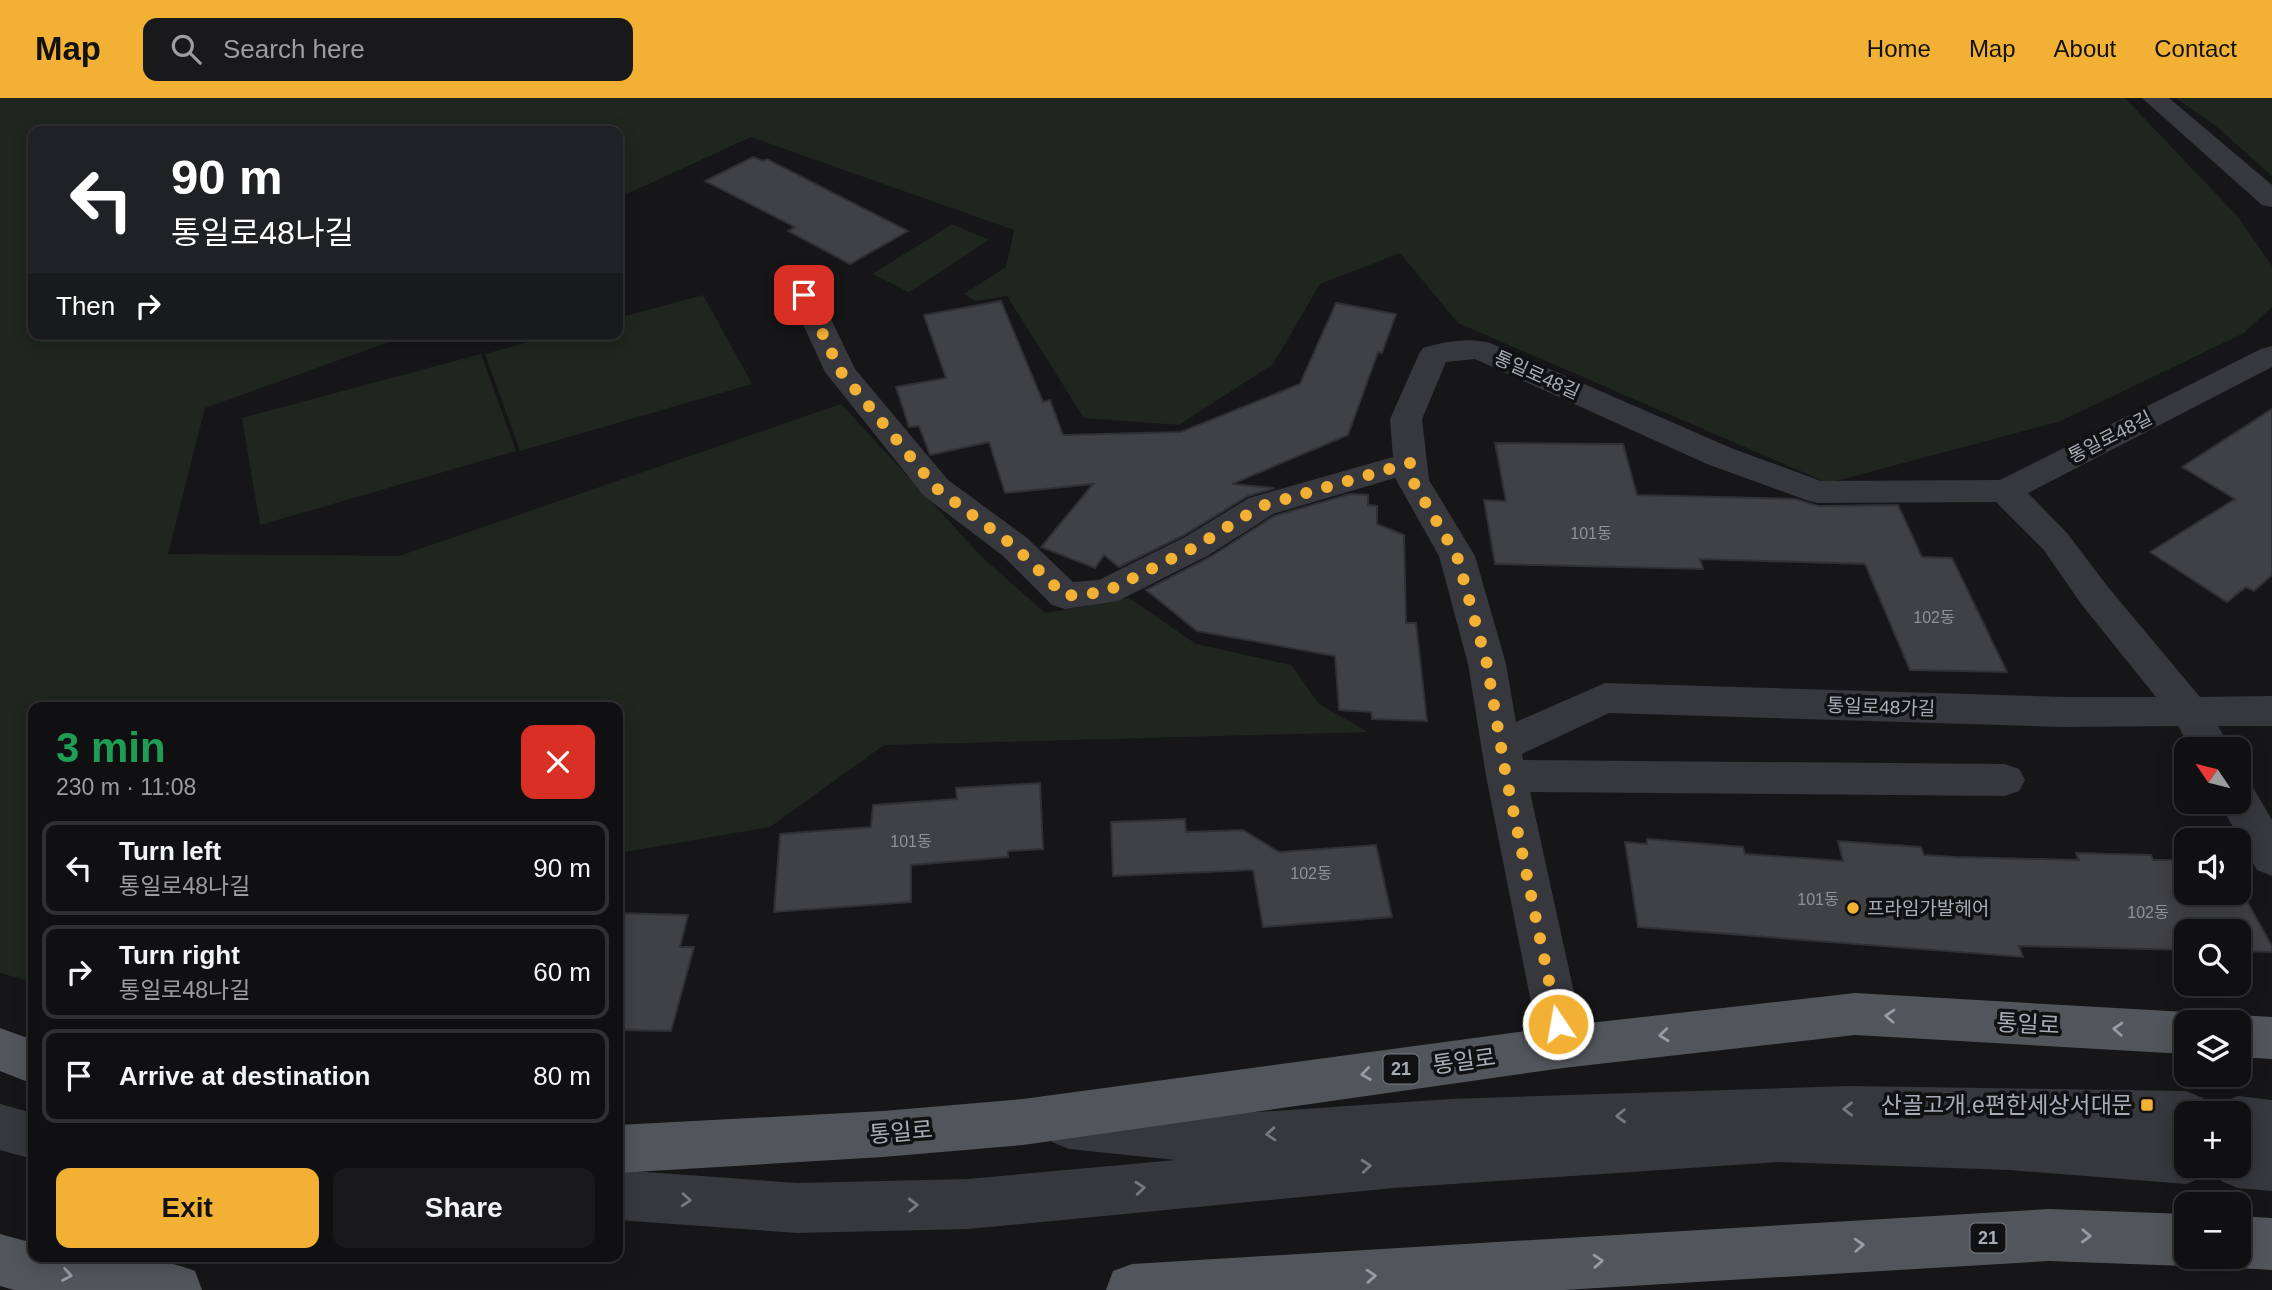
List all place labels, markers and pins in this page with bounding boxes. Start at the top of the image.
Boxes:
pin [774,265,834,325]
place label: 프라임가발헤어 [1867,898,1989,919]
marker: 프라임가발헤어 [1845,900,1861,916]
place label: 산골고개.e편한세상서대문 [1881,1092,2133,1118]
marker: 산골고개.e편한세상서대문 [2139,1097,2155,1113]

